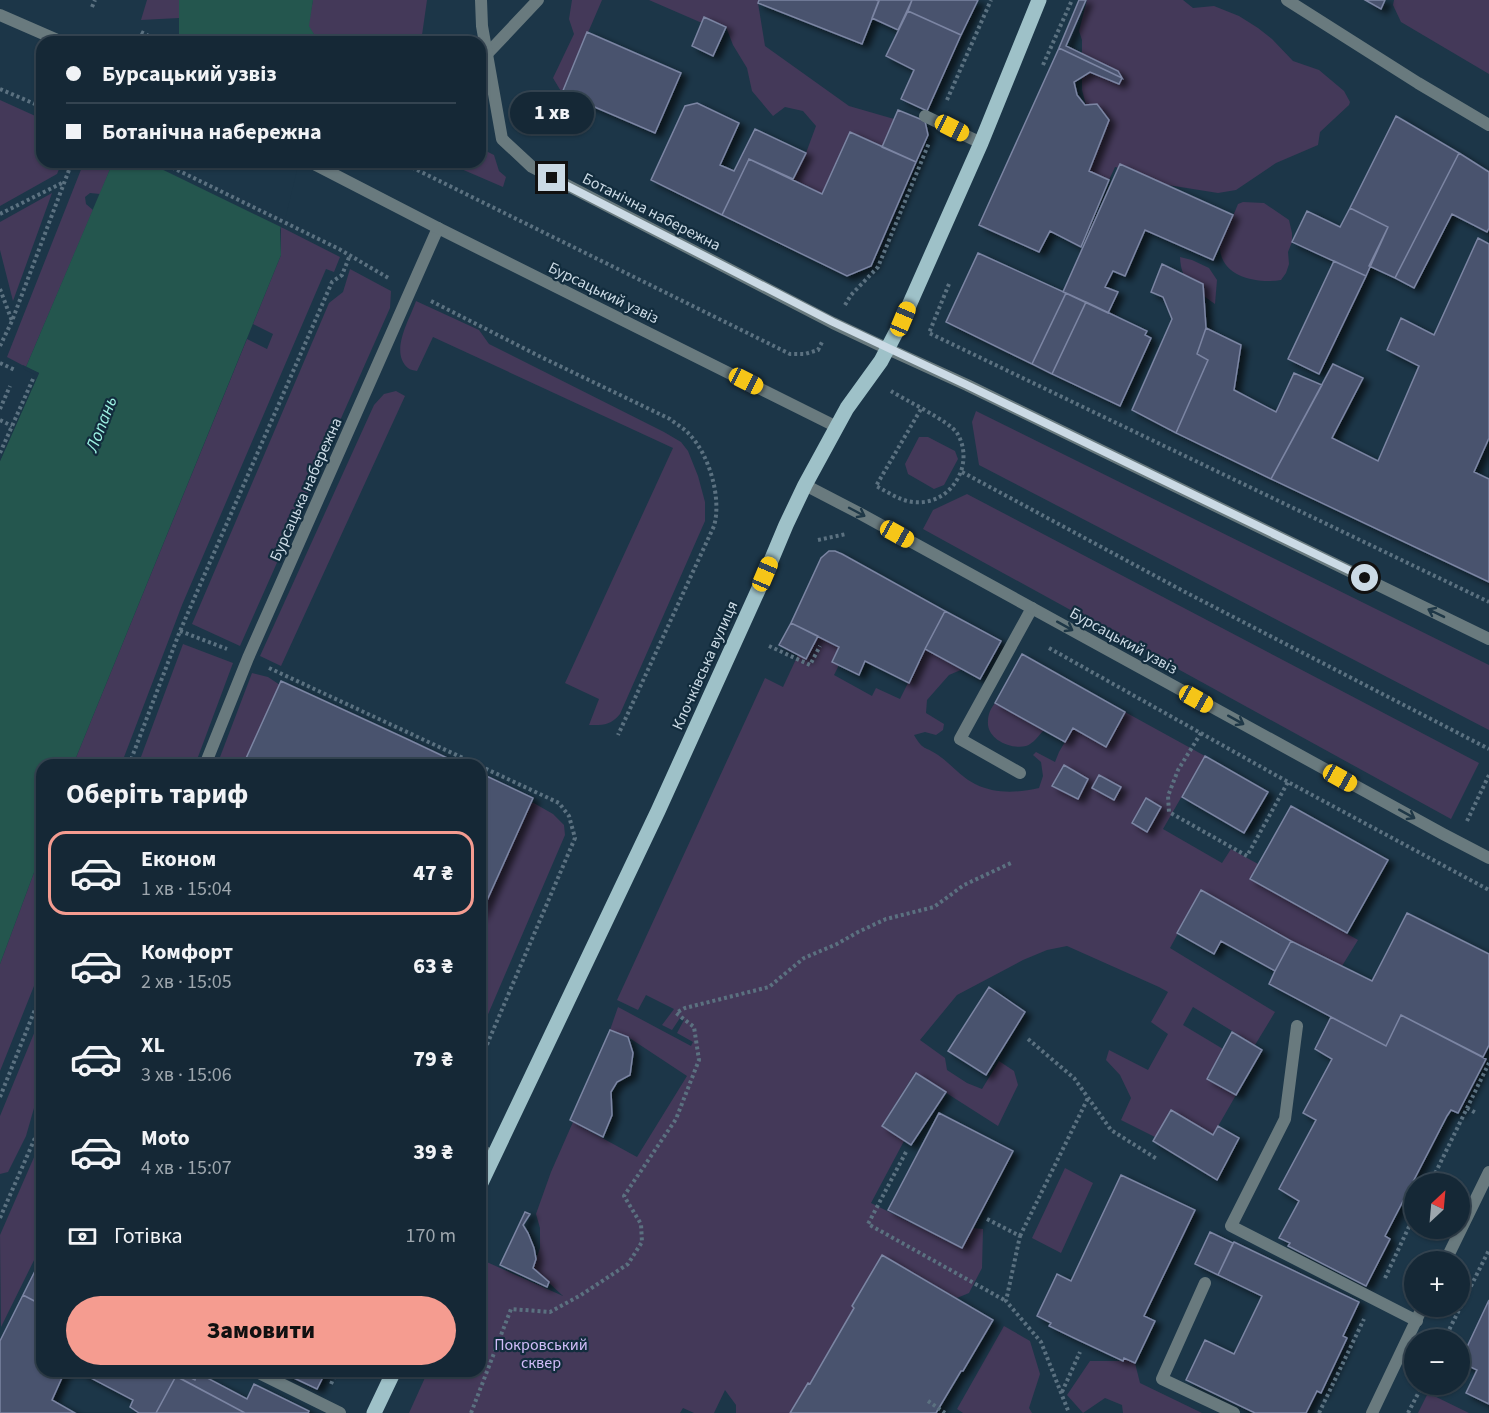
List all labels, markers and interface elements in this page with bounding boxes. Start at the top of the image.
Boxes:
text: Бурсацький узвіз [102,58,277,90]
callout: 1 хв [510,91,594,133]
text: 1 хв [534,99,570,127]
car [932,112,972,144]
text: Ботанічна набережна [102,116,322,148]
route end [538,164,565,191]
street label: Ботанічна набережна [579,167,725,256]
street label: Бурсацький узвіз [545,257,663,329]
car [888,299,918,339]
car [726,365,766,397]
water label: Лопань [79,393,123,456]
street label: Бурсацька набережна [264,414,347,565]
one-way arrow [848,506,865,518]
car [877,517,917,551]
car [750,554,780,594]
route start [1351,564,1378,591]
street label: Клочківська вулиця [667,597,743,733]
street label: Бурсацький узвіз [1065,602,1182,680]
one-way arrow [1428,607,1446,619]
one-way arrow [1056,620,1073,632]
car [1176,682,1216,716]
one-way arrow [1227,714,1244,726]
car [1320,761,1360,795]
text: Оберіть тариф [66,775,248,814]
one-way arrow [1397,809,1415,820]
text: Економ [141,843,216,875]
icon: car [69,846,123,900]
text: 47 ₴ [413,857,453,889]
text: 1 хв · 15:04 [141,875,232,903]
text: Комфорт [141,936,233,968]
icon: car [69,939,123,993]
text: 63 ₴ [413,950,453,982]
text: 2 хв · 15:05 [141,968,232,996]
text: XL [141,1029,165,1061]
icon: car [69,1032,123,1086]
text: 79 ₴ [413,1043,453,1075]
text: 3 хв · 15:06 [141,1061,232,1089]
text: Moto [141,1122,190,1154]
icon: car [69,1125,123,1179]
text: 39 ₴ [413,1136,453,1168]
text: 4 хв · 15:07 [141,1154,232,1182]
north arrow [1404,1173,1470,1239]
map controls [1404,1173,1470,1395]
icon: cash [66,1220,99,1253]
text: Готівка [114,1220,183,1252]
text: 170 m [406,1222,456,1250]
button: + [1404,1251,1470,1317]
button: Замовити [66,1296,456,1365]
button: − [1404,1329,1470,1395]
park label: Покровський сквер [494,1334,588,1374]

